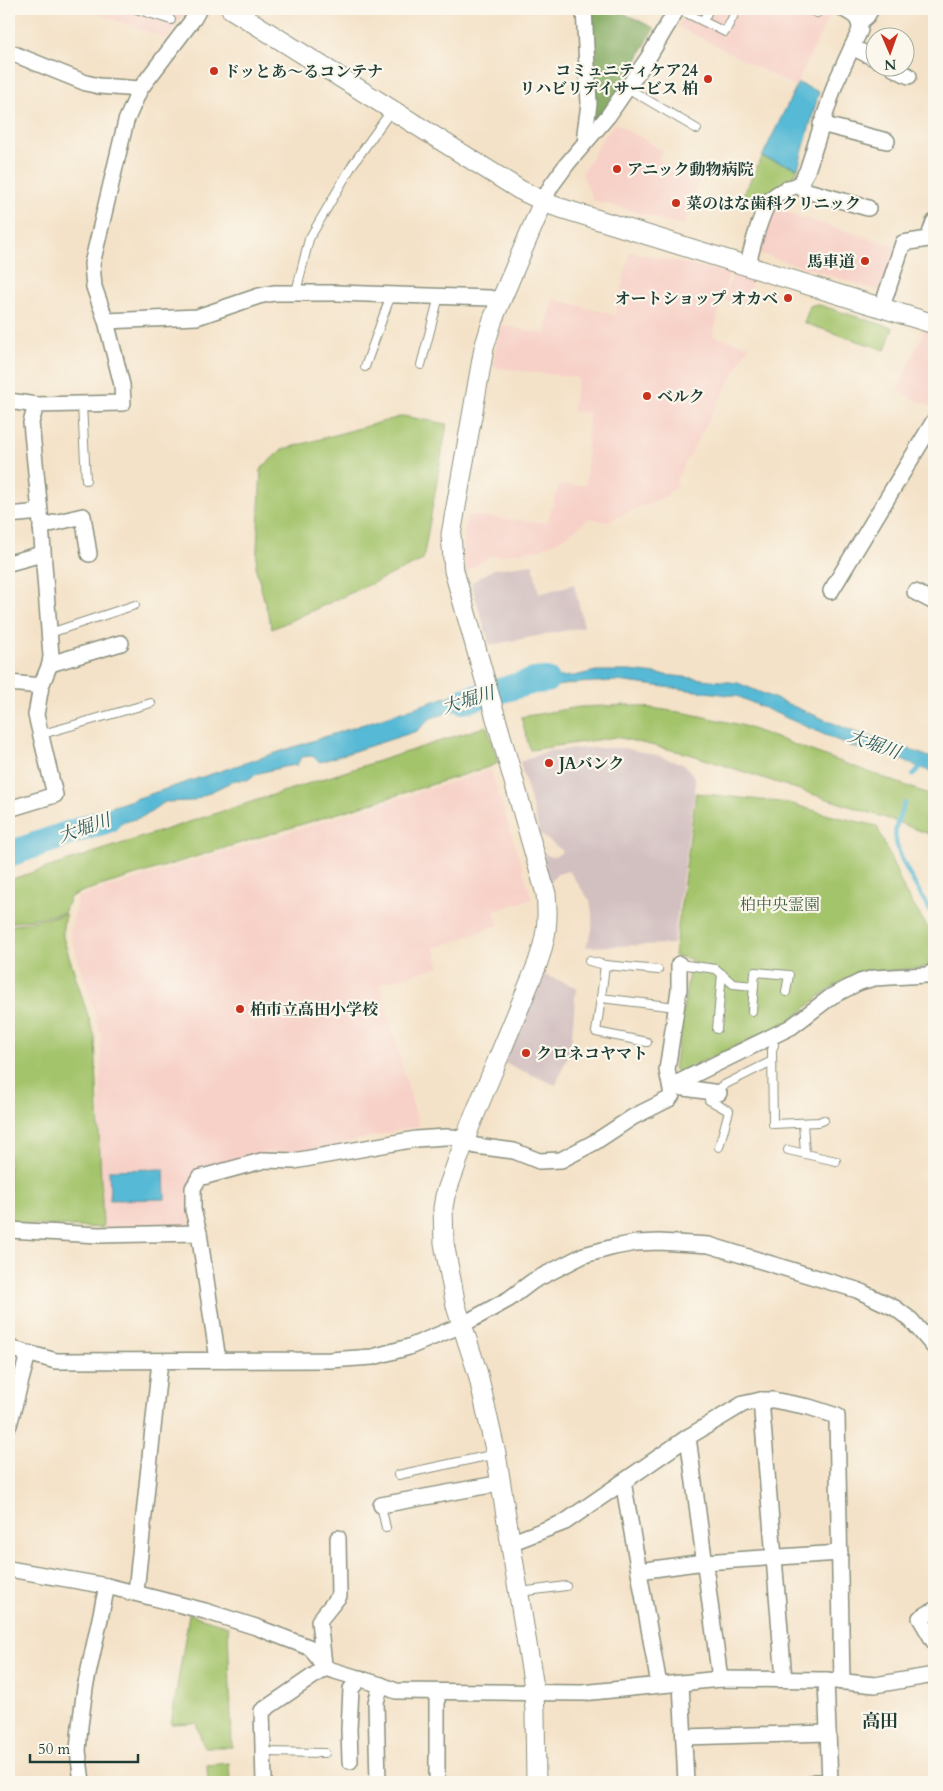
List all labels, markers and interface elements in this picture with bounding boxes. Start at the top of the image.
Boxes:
north arrow [866,28,916,78]
text: N [884,55,897,74]
place label: コミュニティケア24 リハビリデイサービス 柏 [520,60,698,100]
place label: ドッとあ〜るコンテナ [224,61,383,83]
marker: ドッとあ〜るコンテナ [208,65,220,77]
marker: コミュニティケア24 リハビリデイサービス 柏 [702,73,714,85]
place label: アニック動物病院 [627,159,754,181]
marker: アニック動物病院 [611,163,623,175]
place label: 菜のはな歯科クリニック [686,193,861,215]
marker: 菜のはな歯科クリニック [670,197,682,209]
place label: 馬車道 [807,251,855,273]
marker: 馬車道 [859,255,871,267]
place label: オートショップ オカベ [615,288,778,310]
marker: オートショップ オカベ [782,292,794,304]
place label: ベルク [657,386,705,408]
marker: ベルク [641,390,653,402]
water label: 大堀川 [439,680,500,720]
water label: 大堀川 [844,723,905,766]
place label: JAバンク [557,753,624,775]
marker: JAバンク [543,757,555,769]
water label: 大堀川 [55,807,116,849]
park label: 柏中央霊園 [740,894,820,916]
place label: 柏市立高田小学校 [250,999,379,1021]
marker: 柏市立高田小学校 [234,1003,246,1015]
place label: クロネコヤマト [536,1043,648,1065]
marker: クロネコヤマト [520,1047,532,1059]
district label: 高田 [862,1709,898,1734]
scale bar [30,1731,138,1763]
text: 50 m [38,1739,70,1759]

